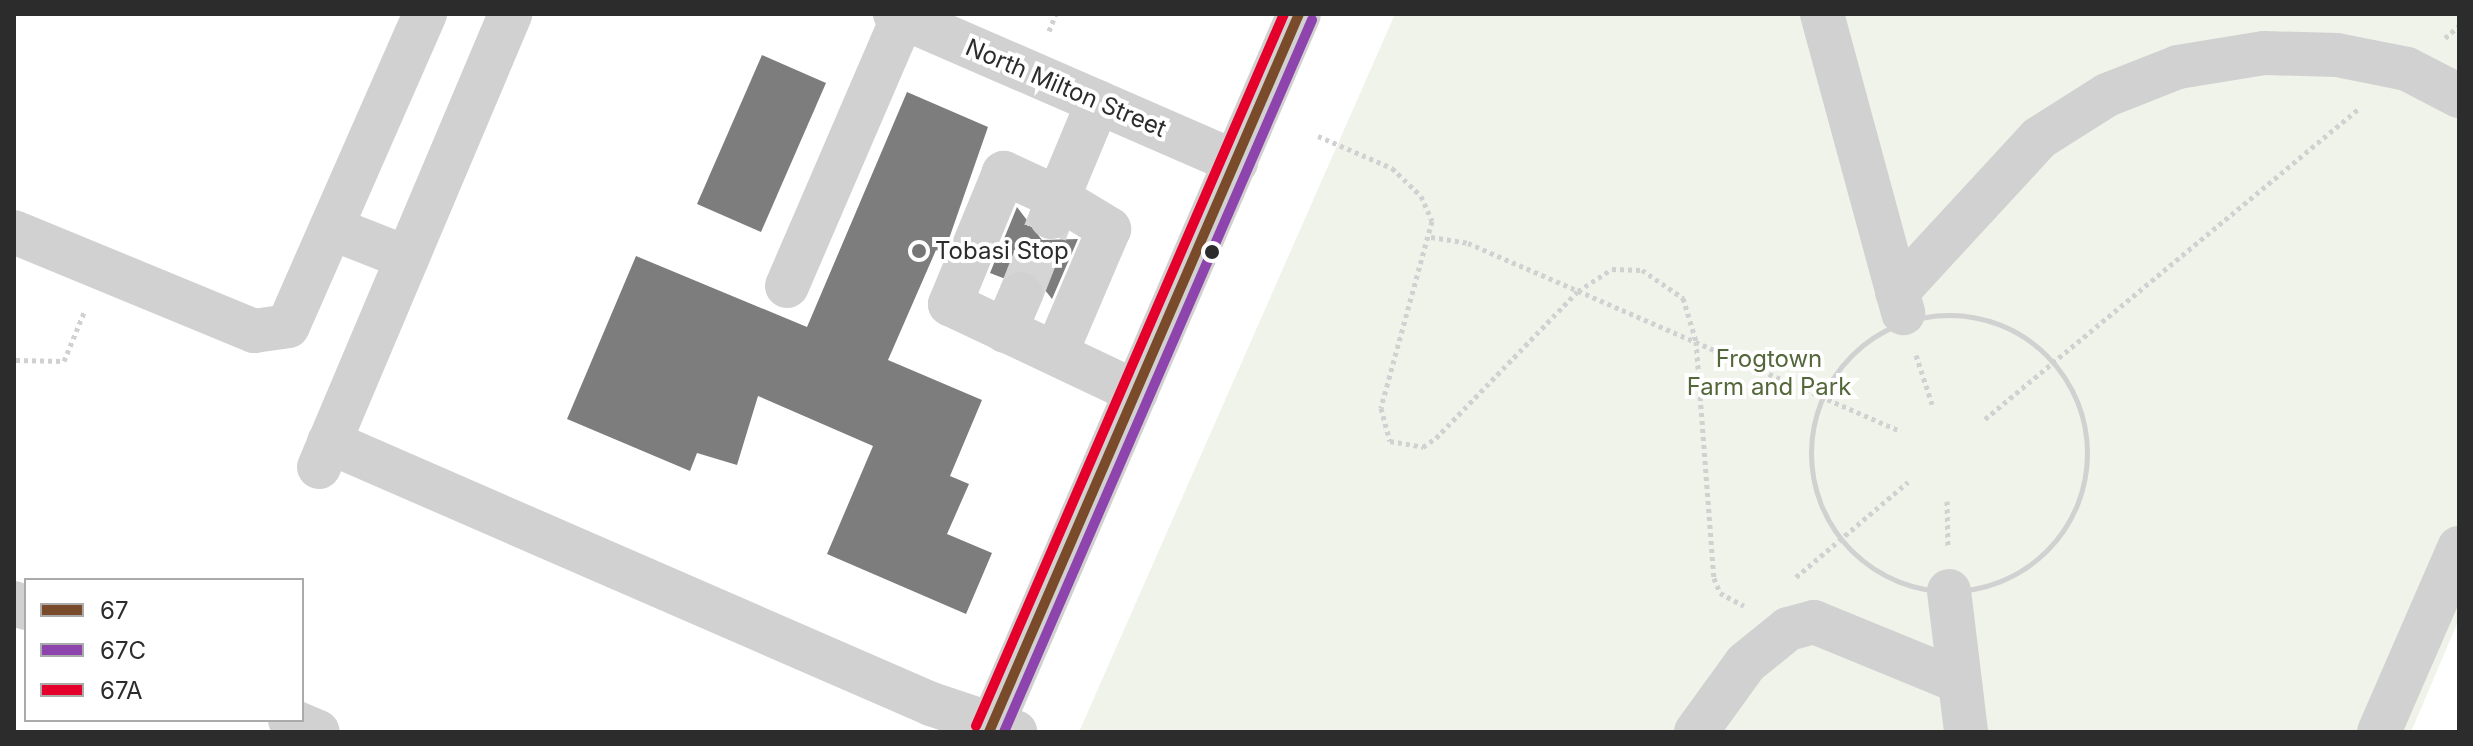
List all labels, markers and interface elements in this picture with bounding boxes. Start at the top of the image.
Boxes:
street label: North Milton Street [961,33,1171,143]
place label: Tobasi Stop [935,237,1069,265]
marker: Tobasi Stop [910,242,928,260]
unlabelled marker [1204,244,1220,260]
park label: Frogtown Farm and Park [1687,345,1851,401]
legend [24,578,304,722]
text: 67 [100,596,128,625]
text: 67C [100,636,146,665]
text: 67A [100,676,142,705]

